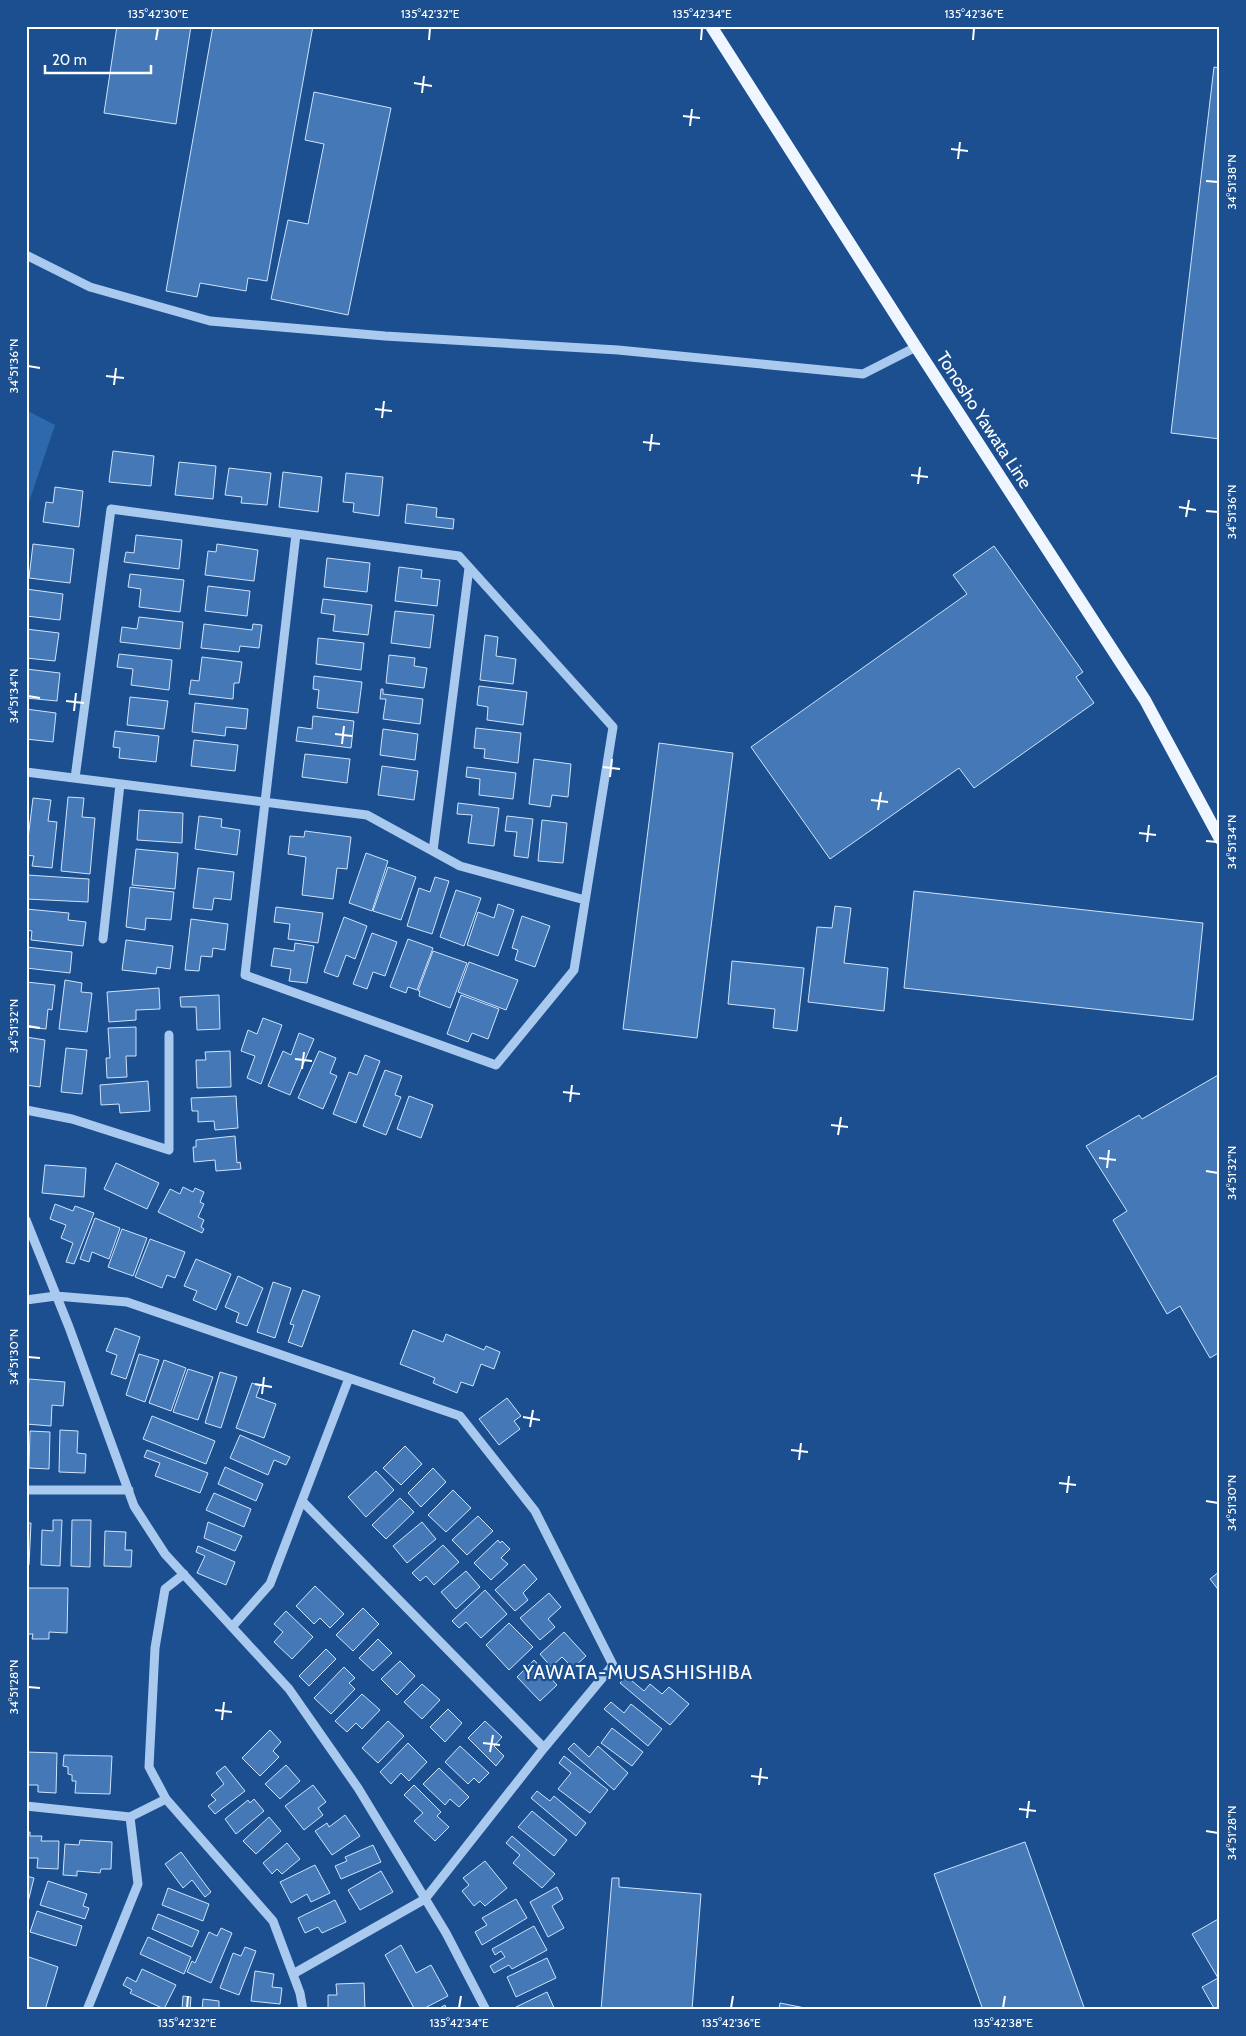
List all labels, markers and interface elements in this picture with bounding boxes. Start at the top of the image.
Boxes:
text: 135°42'30"E [128,6,189,21]
text: 135°42'32"E [401,6,460,21]
text: 135°42'34"E [672,6,732,21]
text: 135°42'36"E [944,6,1004,21]
scale bar [45,42,151,74]
text: 20 m [52,51,87,69]
text: 34°51'38"N [1224,154,1239,210]
text: 34°51'36"N [6,339,21,393]
street label: Tonosho Yawata Line [932,347,1036,493]
text: 34°51'36"N [1224,485,1239,539]
text: 34°51'34"N [6,669,21,723]
text: 34°51'34"N [1224,815,1239,869]
text: 34°51'32"N [6,999,21,1053]
text: 34°51'32"N [1224,1146,1239,1200]
text: 34°51'30"N [6,1329,21,1385]
text: 34°51'30"N [1224,1475,1239,1531]
text: 34°51'28"N [6,1659,21,1715]
district label: YAWATA-MUSASHISHIBA [522,1661,753,1684]
text: 34°51'28"N [1224,1805,1239,1861]
text: 135°42'32"E [158,2015,217,2030]
text: 135°42'34"E [429,2015,489,2030]
text: 135°42'36"E [701,2015,761,2030]
text: 135°42'38"E [973,2015,1033,2030]

